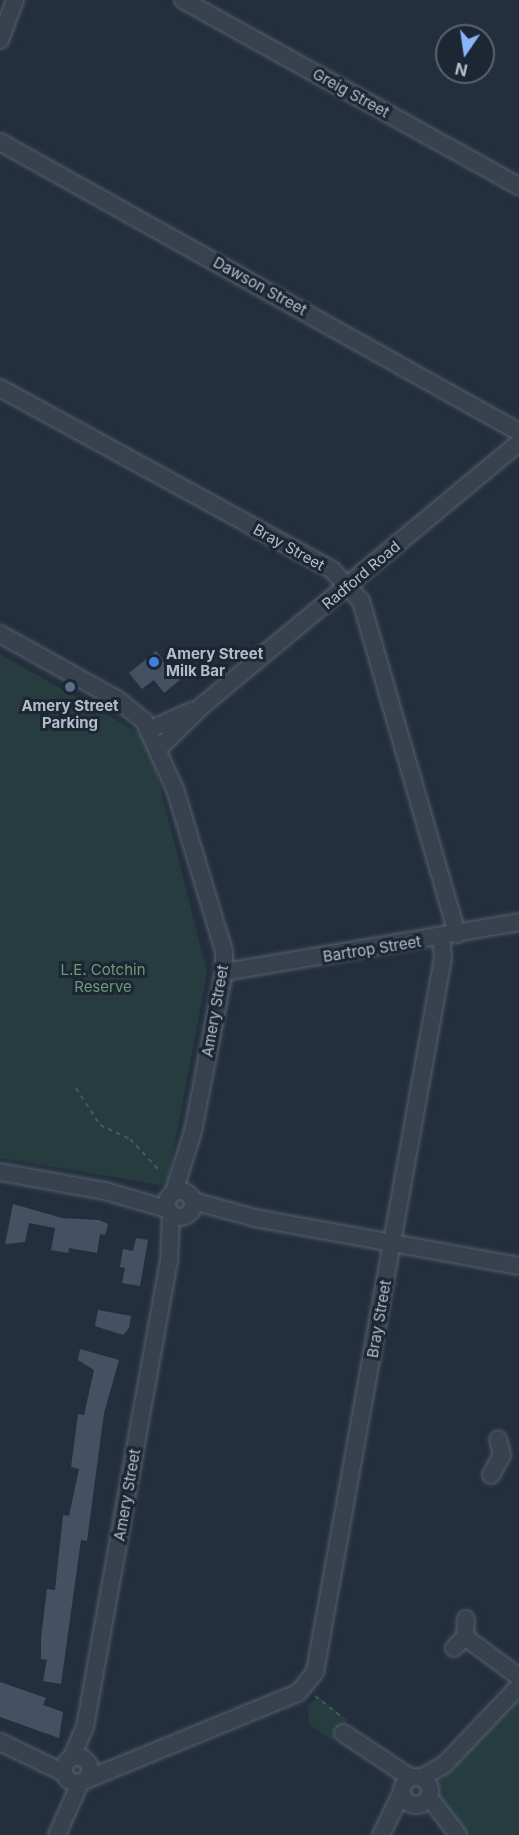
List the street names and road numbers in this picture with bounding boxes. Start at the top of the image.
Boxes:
street label: Greig Street [310,65,392,121]
street label: Dawson Street [210,253,310,319]
street label: Bray Street [250,520,328,574]
street label: Radford Road [318,537,404,613]
street label: Bartrop Street [322,932,422,966]
street label: Amery Street [198,964,232,1058]
street label: Bray Street [363,1279,395,1359]
street label: Amery Street [110,1448,144,1542]

